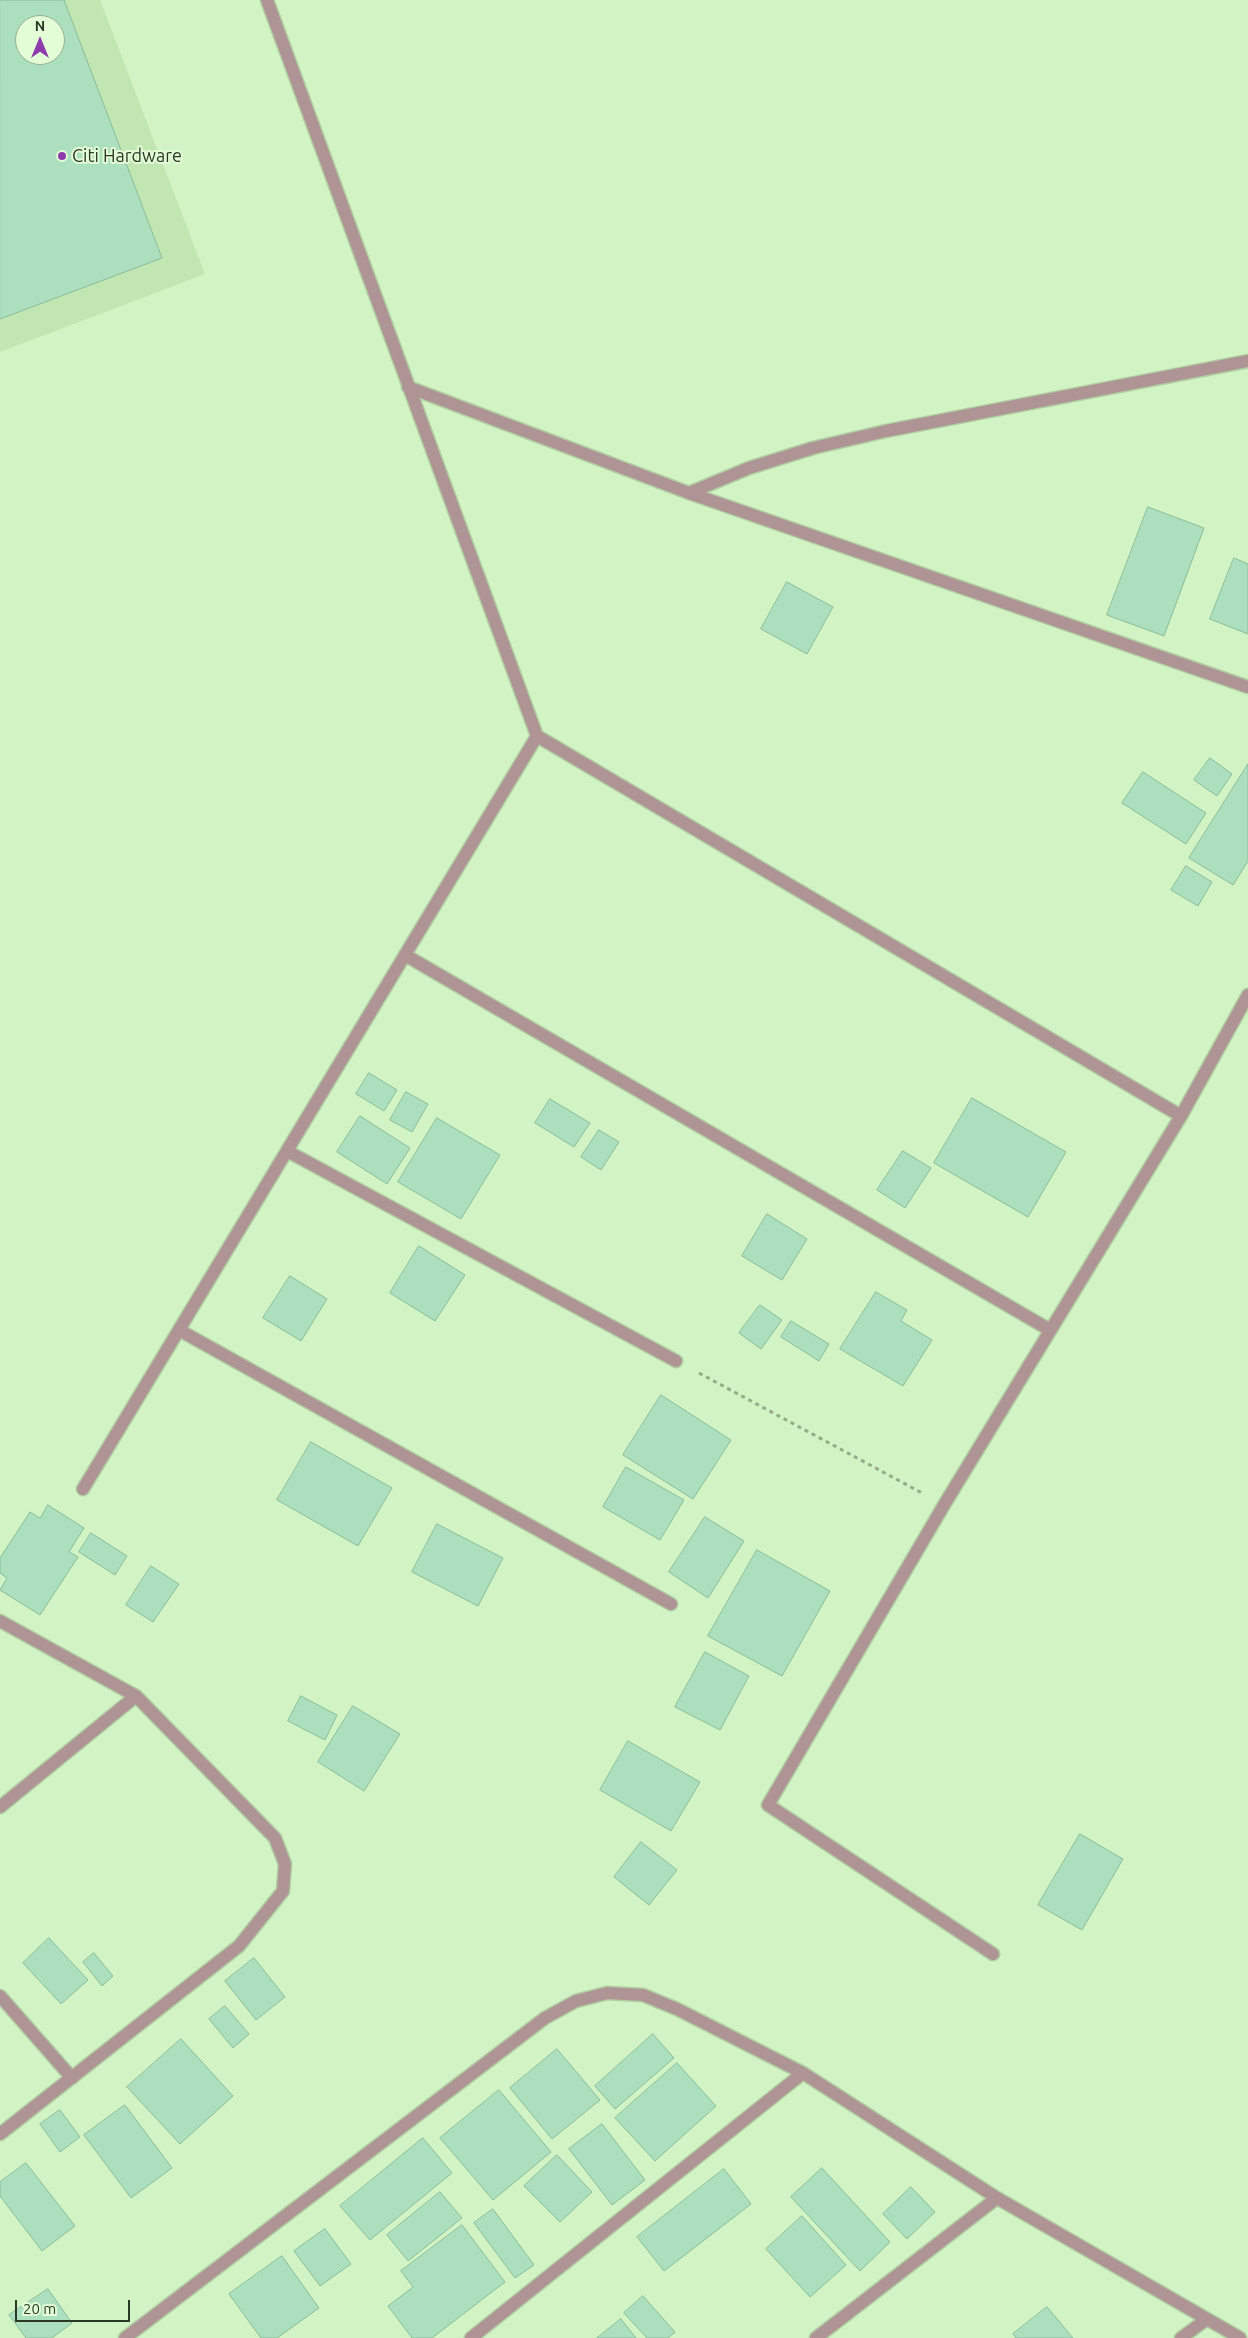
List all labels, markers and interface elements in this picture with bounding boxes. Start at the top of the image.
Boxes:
north arrow [15,15,65,65]
text: N [35,18,45,34]
place label: Citi Hardware [72,145,182,167]
marker: Citi Hardware [56,150,68,162]
scale bar [18,2290,132,2322]
text: 20 m [23,2300,56,2317]

